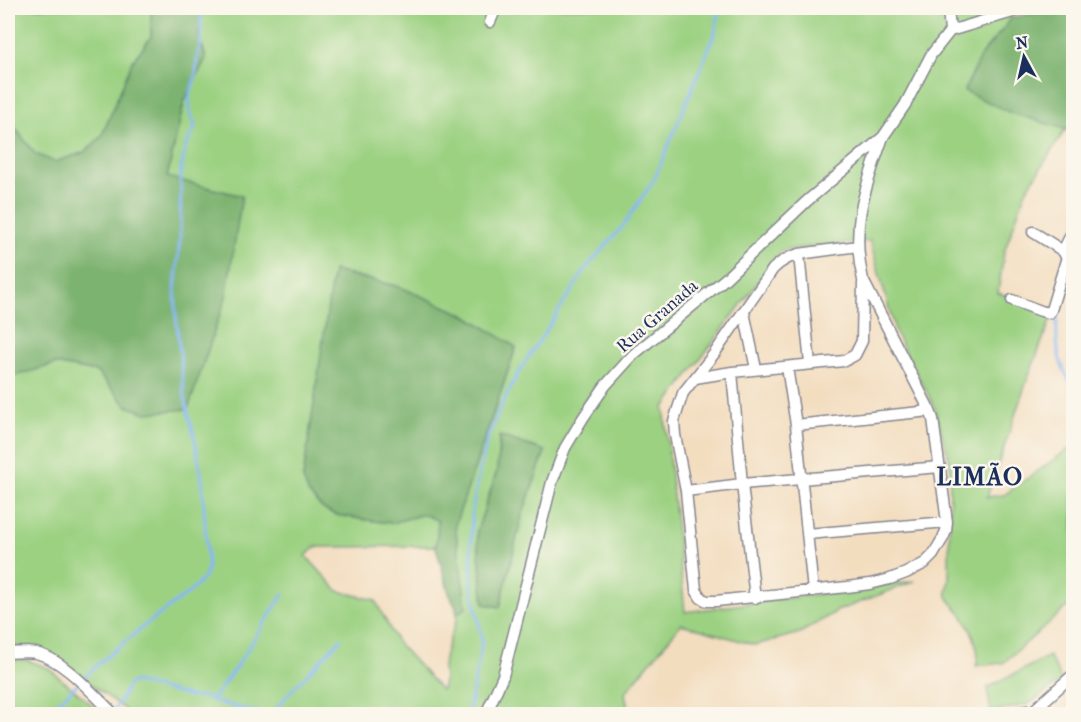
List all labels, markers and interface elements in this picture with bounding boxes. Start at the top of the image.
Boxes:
north arrow [994,27,1054,87]
text: N [1015,32,1030,53]
street label: Rua Granada [612,275,703,357]
district label: LIMÃO [936,462,1024,491]

